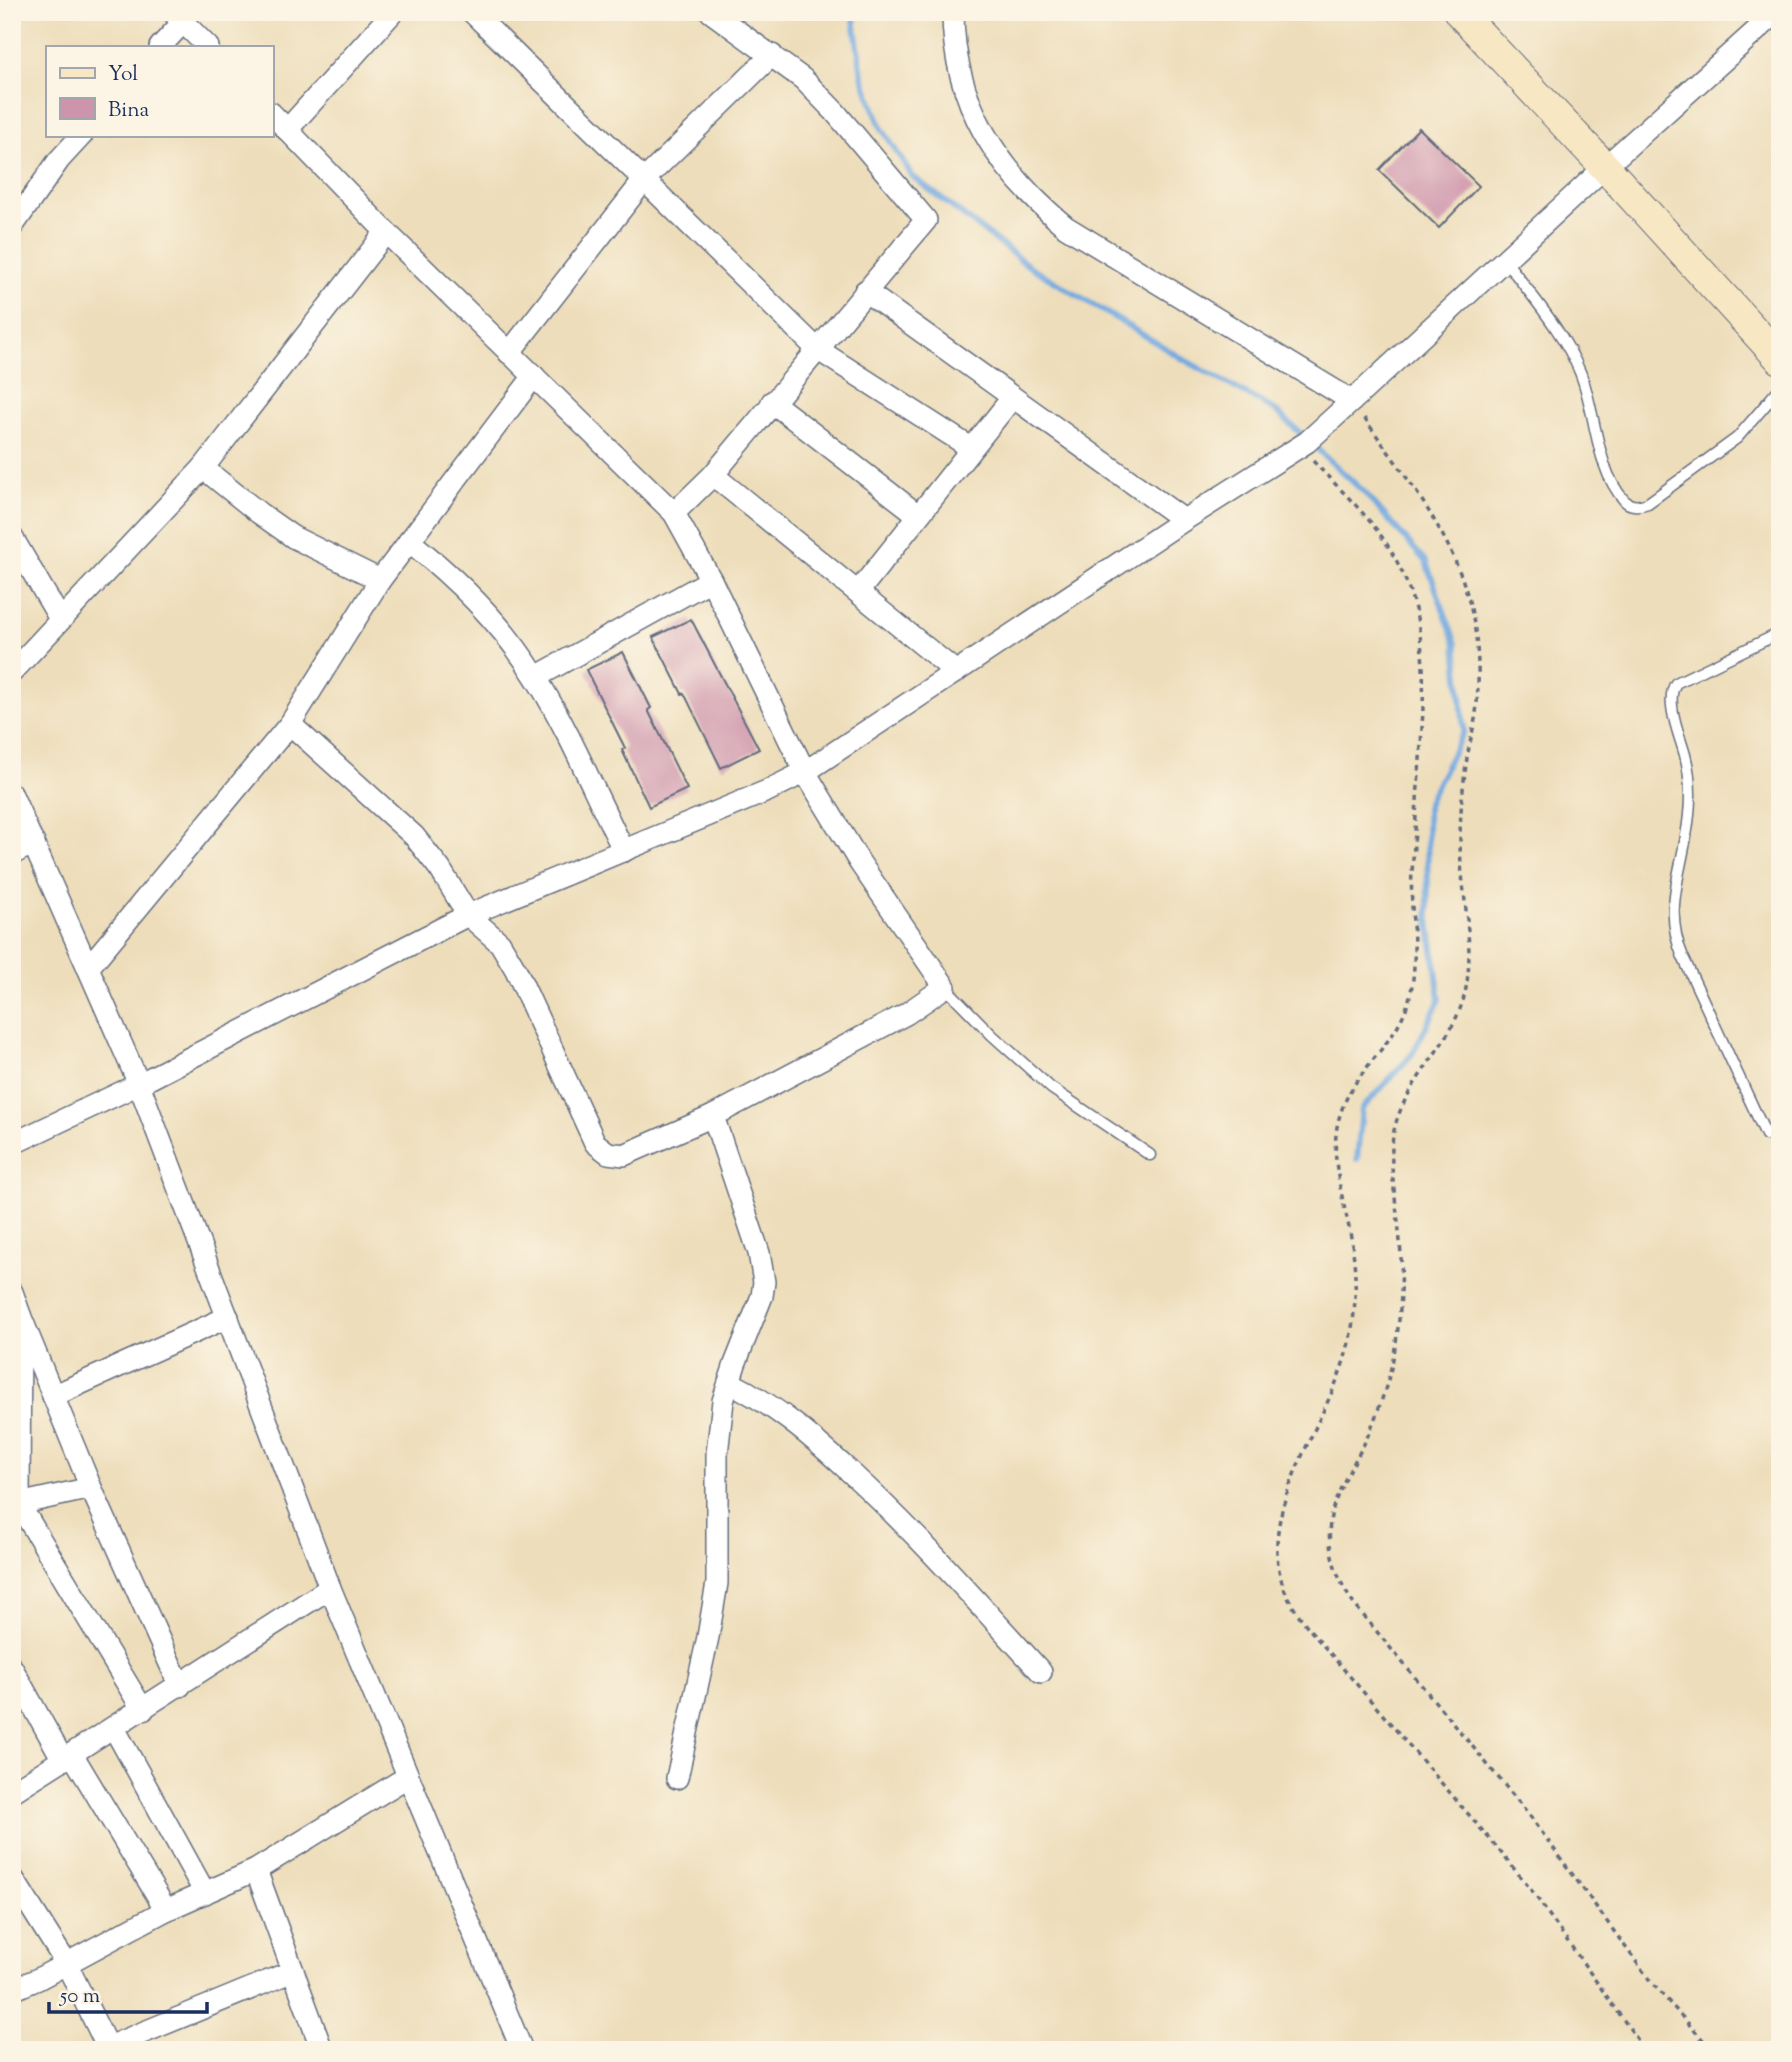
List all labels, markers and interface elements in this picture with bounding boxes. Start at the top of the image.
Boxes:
legend [46,46,273,136]
text: Yol [108,60,138,90]
text: Bina [108,96,150,126]
scale bar [49,1971,206,2015]
text: 50 m [59,1982,100,2012]

